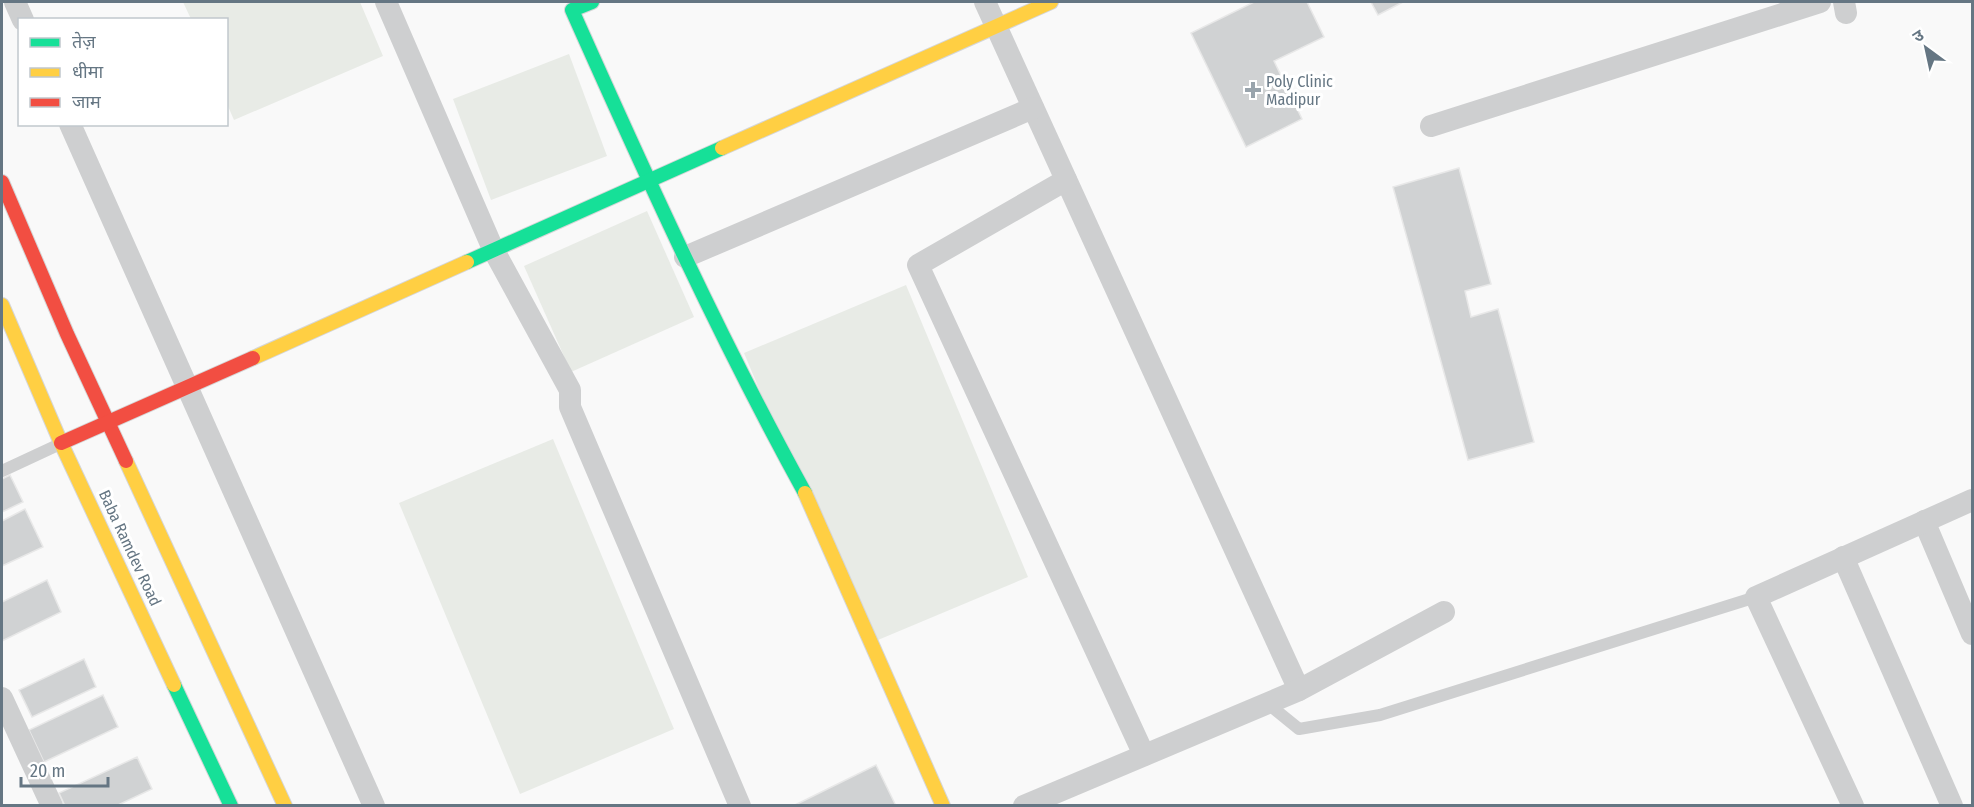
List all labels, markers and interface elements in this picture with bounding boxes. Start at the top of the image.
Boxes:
legend [18,18,228,126]
north arrow [1896,18,1956,78]
text: उ [1909,25,1928,46]
text: तेज़ [72,31,96,53]
text: धीमा [72,61,103,83]
place label: Poly Clinic Madipur [1266,72,1333,109]
marker: Poly Clinic Madipur [1244,81,1262,99]
text: जाम [72,91,102,113]
street label: Baba Ramdev Road [95,487,165,609]
scale bar [21,750,108,788]
text: 20 m [30,760,65,782]

